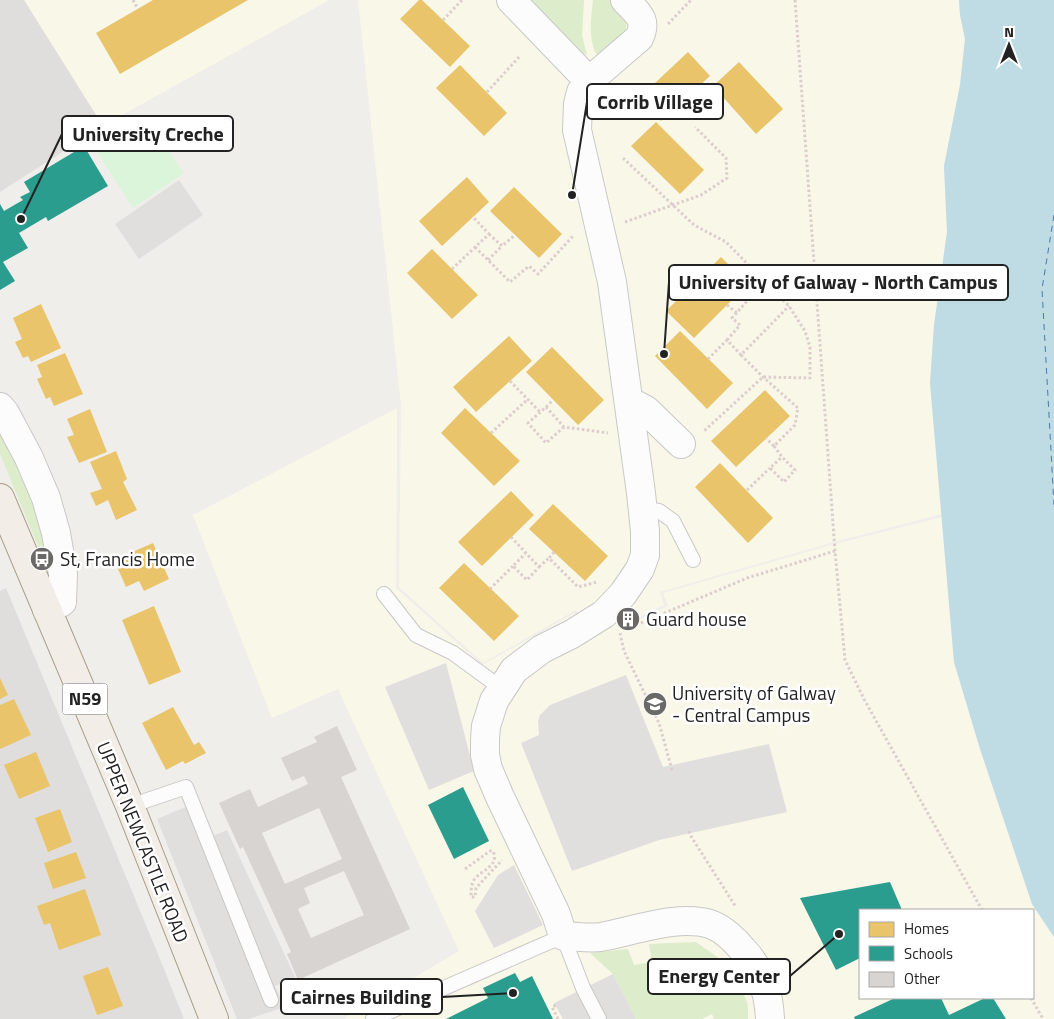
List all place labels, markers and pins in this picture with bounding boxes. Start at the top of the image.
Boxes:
callout: Corrib Village [587,84,723,119]
callout: University Creche [62,116,233,151]
callout: University of Galway - North Campus [669,265,1008,300]
place label: St, Francis Home [60,544,195,573]
bus stop icon: St, Francis Home [29,546,55,572]
place label: Guard house [646,604,747,633]
building icon: Guard house [615,606,641,632]
place label: University of Galway - Central Campus [672,678,836,729]
school or university icon: University of Galway - Central Campus [642,691,668,717]
callout: Energy Center [648,959,790,994]
callout: Cairnes Building [281,979,442,1014]

